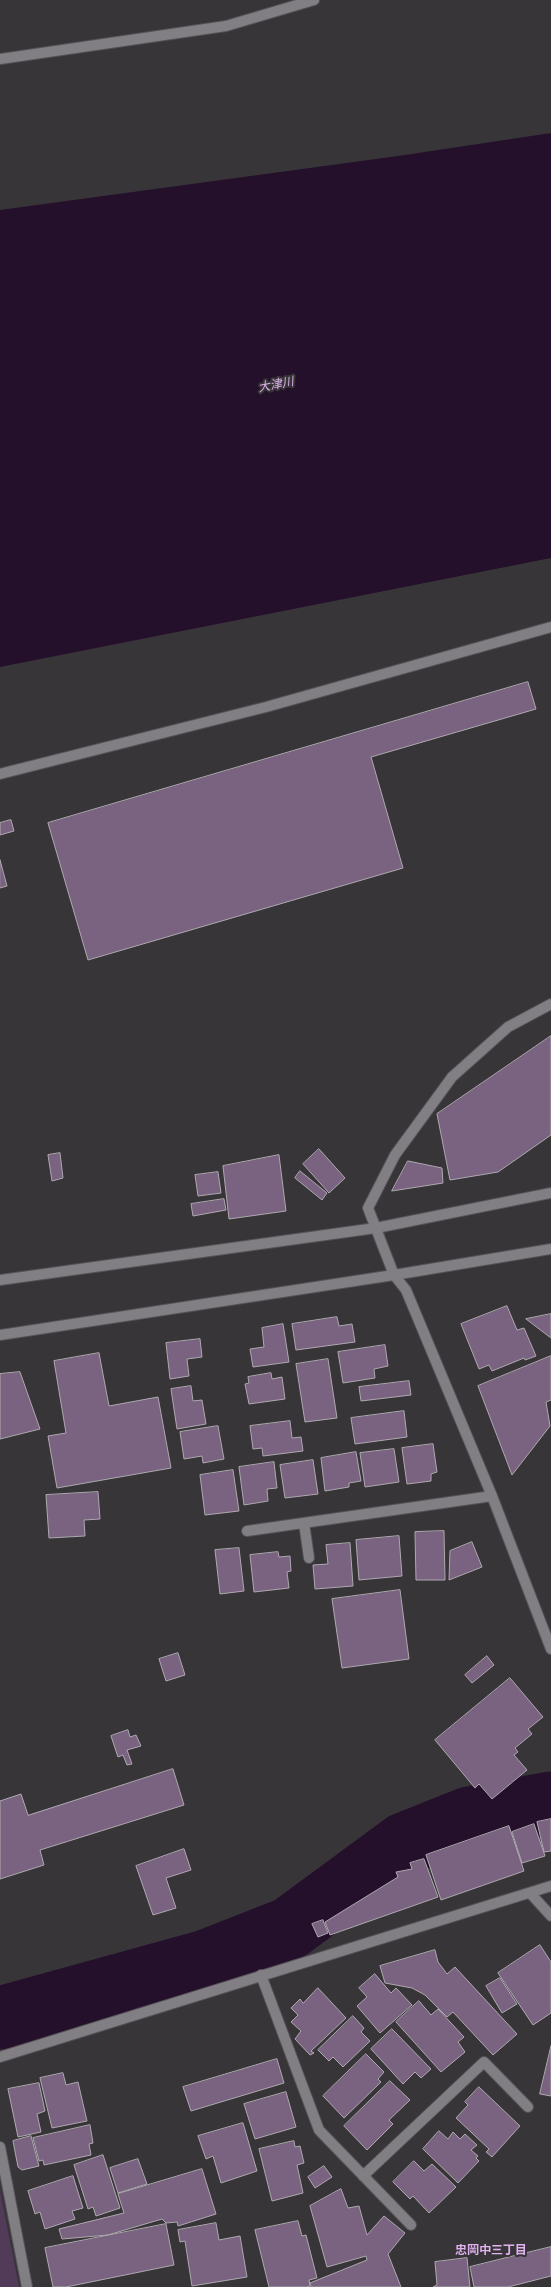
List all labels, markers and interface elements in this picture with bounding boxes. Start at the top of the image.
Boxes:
water label: 大津川 [257,374,295,396]
district label: 忠岡中三丁目 [455,2244,527,2258]

